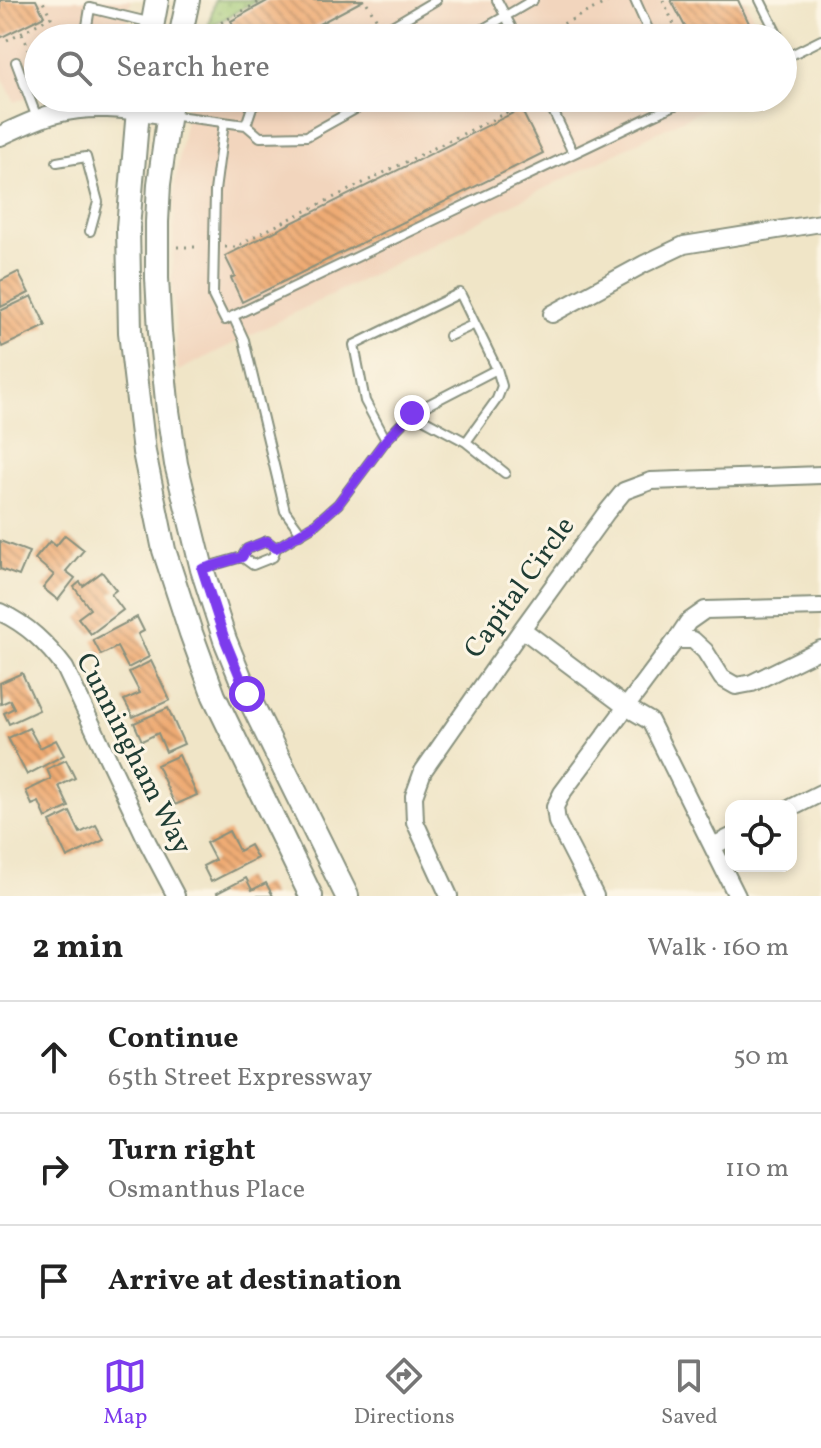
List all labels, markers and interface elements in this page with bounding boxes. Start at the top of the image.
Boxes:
search box [24,24,797,112]
icon: search [52,46,96,90]
text: Search here [116,47,270,89]
route end [394,395,430,431]
street label: Capital Circle [455,509,585,667]
street label: Cunningham Way [65,646,201,862]
route start [229,676,265,712]
map controls [725,800,797,872]
button: locate [725,800,797,872]
text: 2 min [32,925,124,972]
text: Walk · 160 m [647,930,789,966]
text: Continue [108,1018,239,1060]
icon: ahead [32,1035,76,1079]
text: 50 m [733,1039,789,1075]
text: 65th Street Expressway [108,1060,372,1096]
text: Turn right [108,1130,256,1172]
icon: right [32,1147,76,1191]
text: 110 m [725,1151,789,1187]
text: Osmanthus Place [108,1172,305,1208]
icon: arrive [32,1259,76,1303]
text: Arrive at destination [108,1260,402,1302]
tab: Map [103,1354,147,1433]
tab: Directions [354,1354,455,1433]
tab: Saved [661,1354,718,1433]

